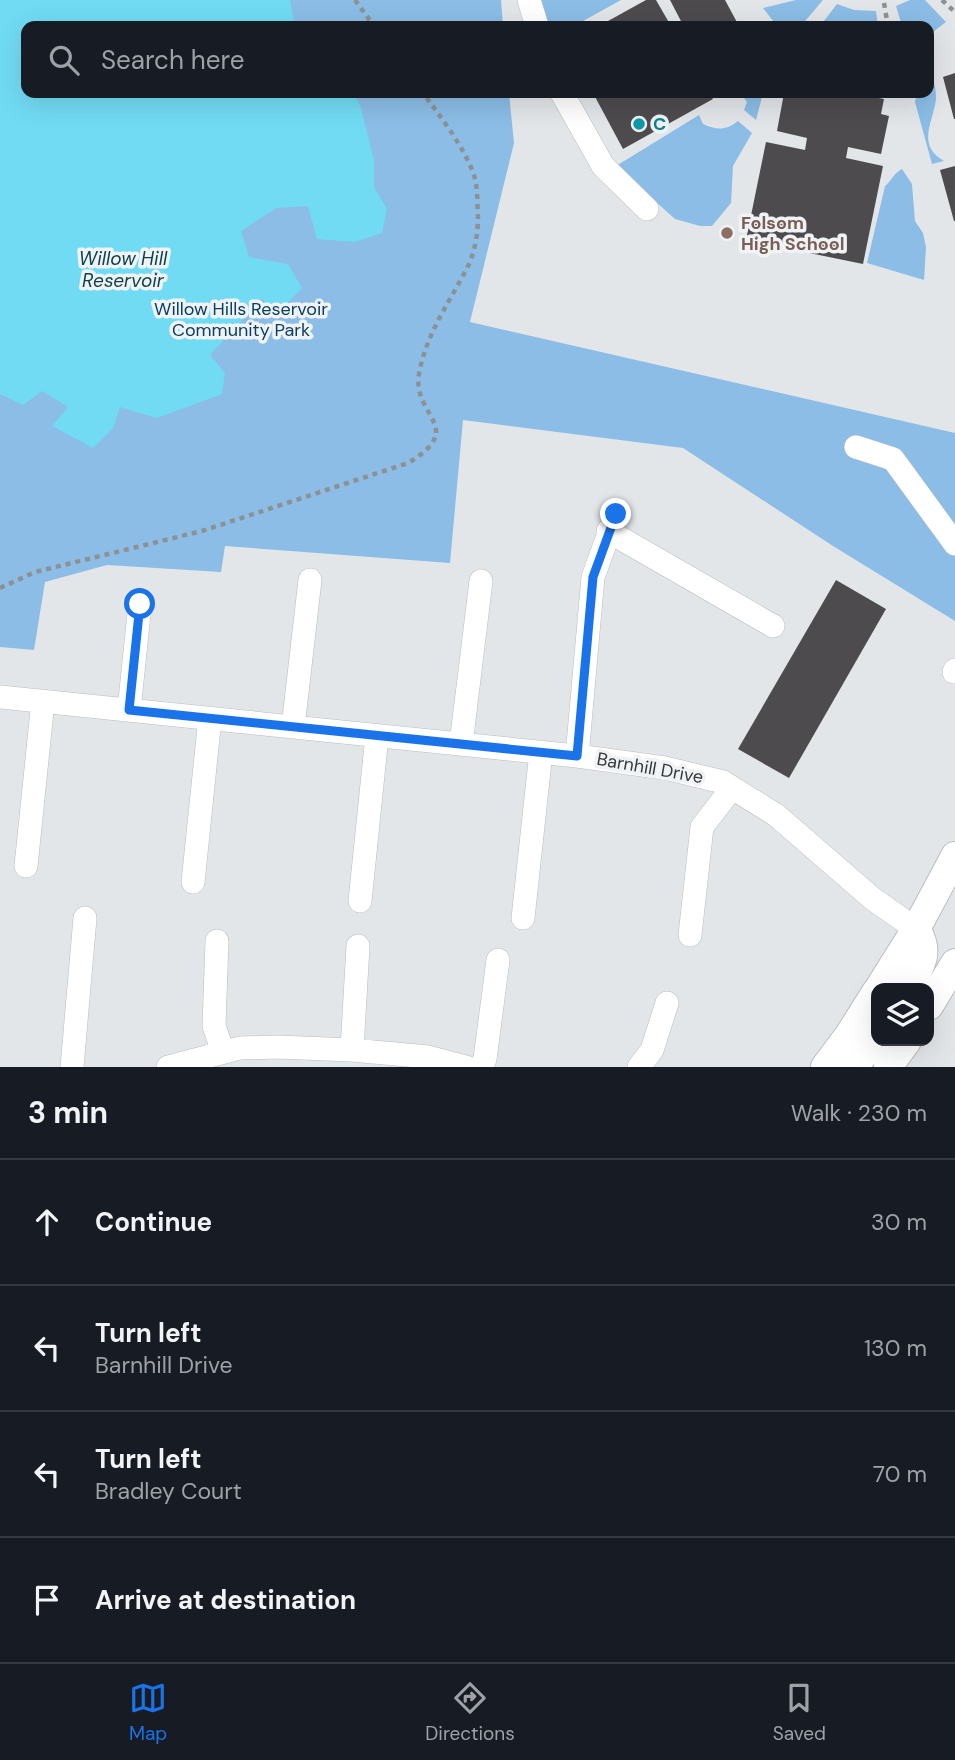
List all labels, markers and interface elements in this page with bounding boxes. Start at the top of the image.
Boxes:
search box [21,21,934,98]
icon: search [45,41,83,79]
text: Search here [101,43,244,77]
place label: C [653,112,666,136]
marker: C [631,116,647,132]
place label: Folsom High School [741,211,845,256]
marker: Folsom High School [719,225,735,241]
water label: Willow Hill Reservoir [79,246,168,293]
park label: Willow Hills Reservoir Community Park [154,297,328,342]
route end [600,498,631,529]
route start [124,588,155,619]
street label: Barnhill Drive [595,747,705,789]
map controls [871,983,934,1046]
button: layers [871,983,934,1046]
text: 3 min [28,1093,108,1132]
text: Walk · 230 m [791,1098,927,1128]
icon: ahead [28,1203,66,1241]
text: Continue [95,1205,212,1239]
text: 30 m [871,1207,927,1237]
text: Turn left [95,1316,202,1350]
icon: left [28,1329,66,1367]
text: 130 m [864,1333,927,1363]
text: Barnhill Drive [95,1350,233,1380]
text: Turn left [95,1442,202,1476]
icon: left [28,1455,66,1493]
text: 70 m [873,1459,927,1489]
text: Bradley Court [95,1476,242,1506]
icon: arrive [28,1581,66,1619]
text: Arrive at destination [95,1583,356,1617]
tab: Map [129,1679,167,1746]
tab: Directions [425,1679,515,1746]
tab: Saved [773,1679,826,1746]

